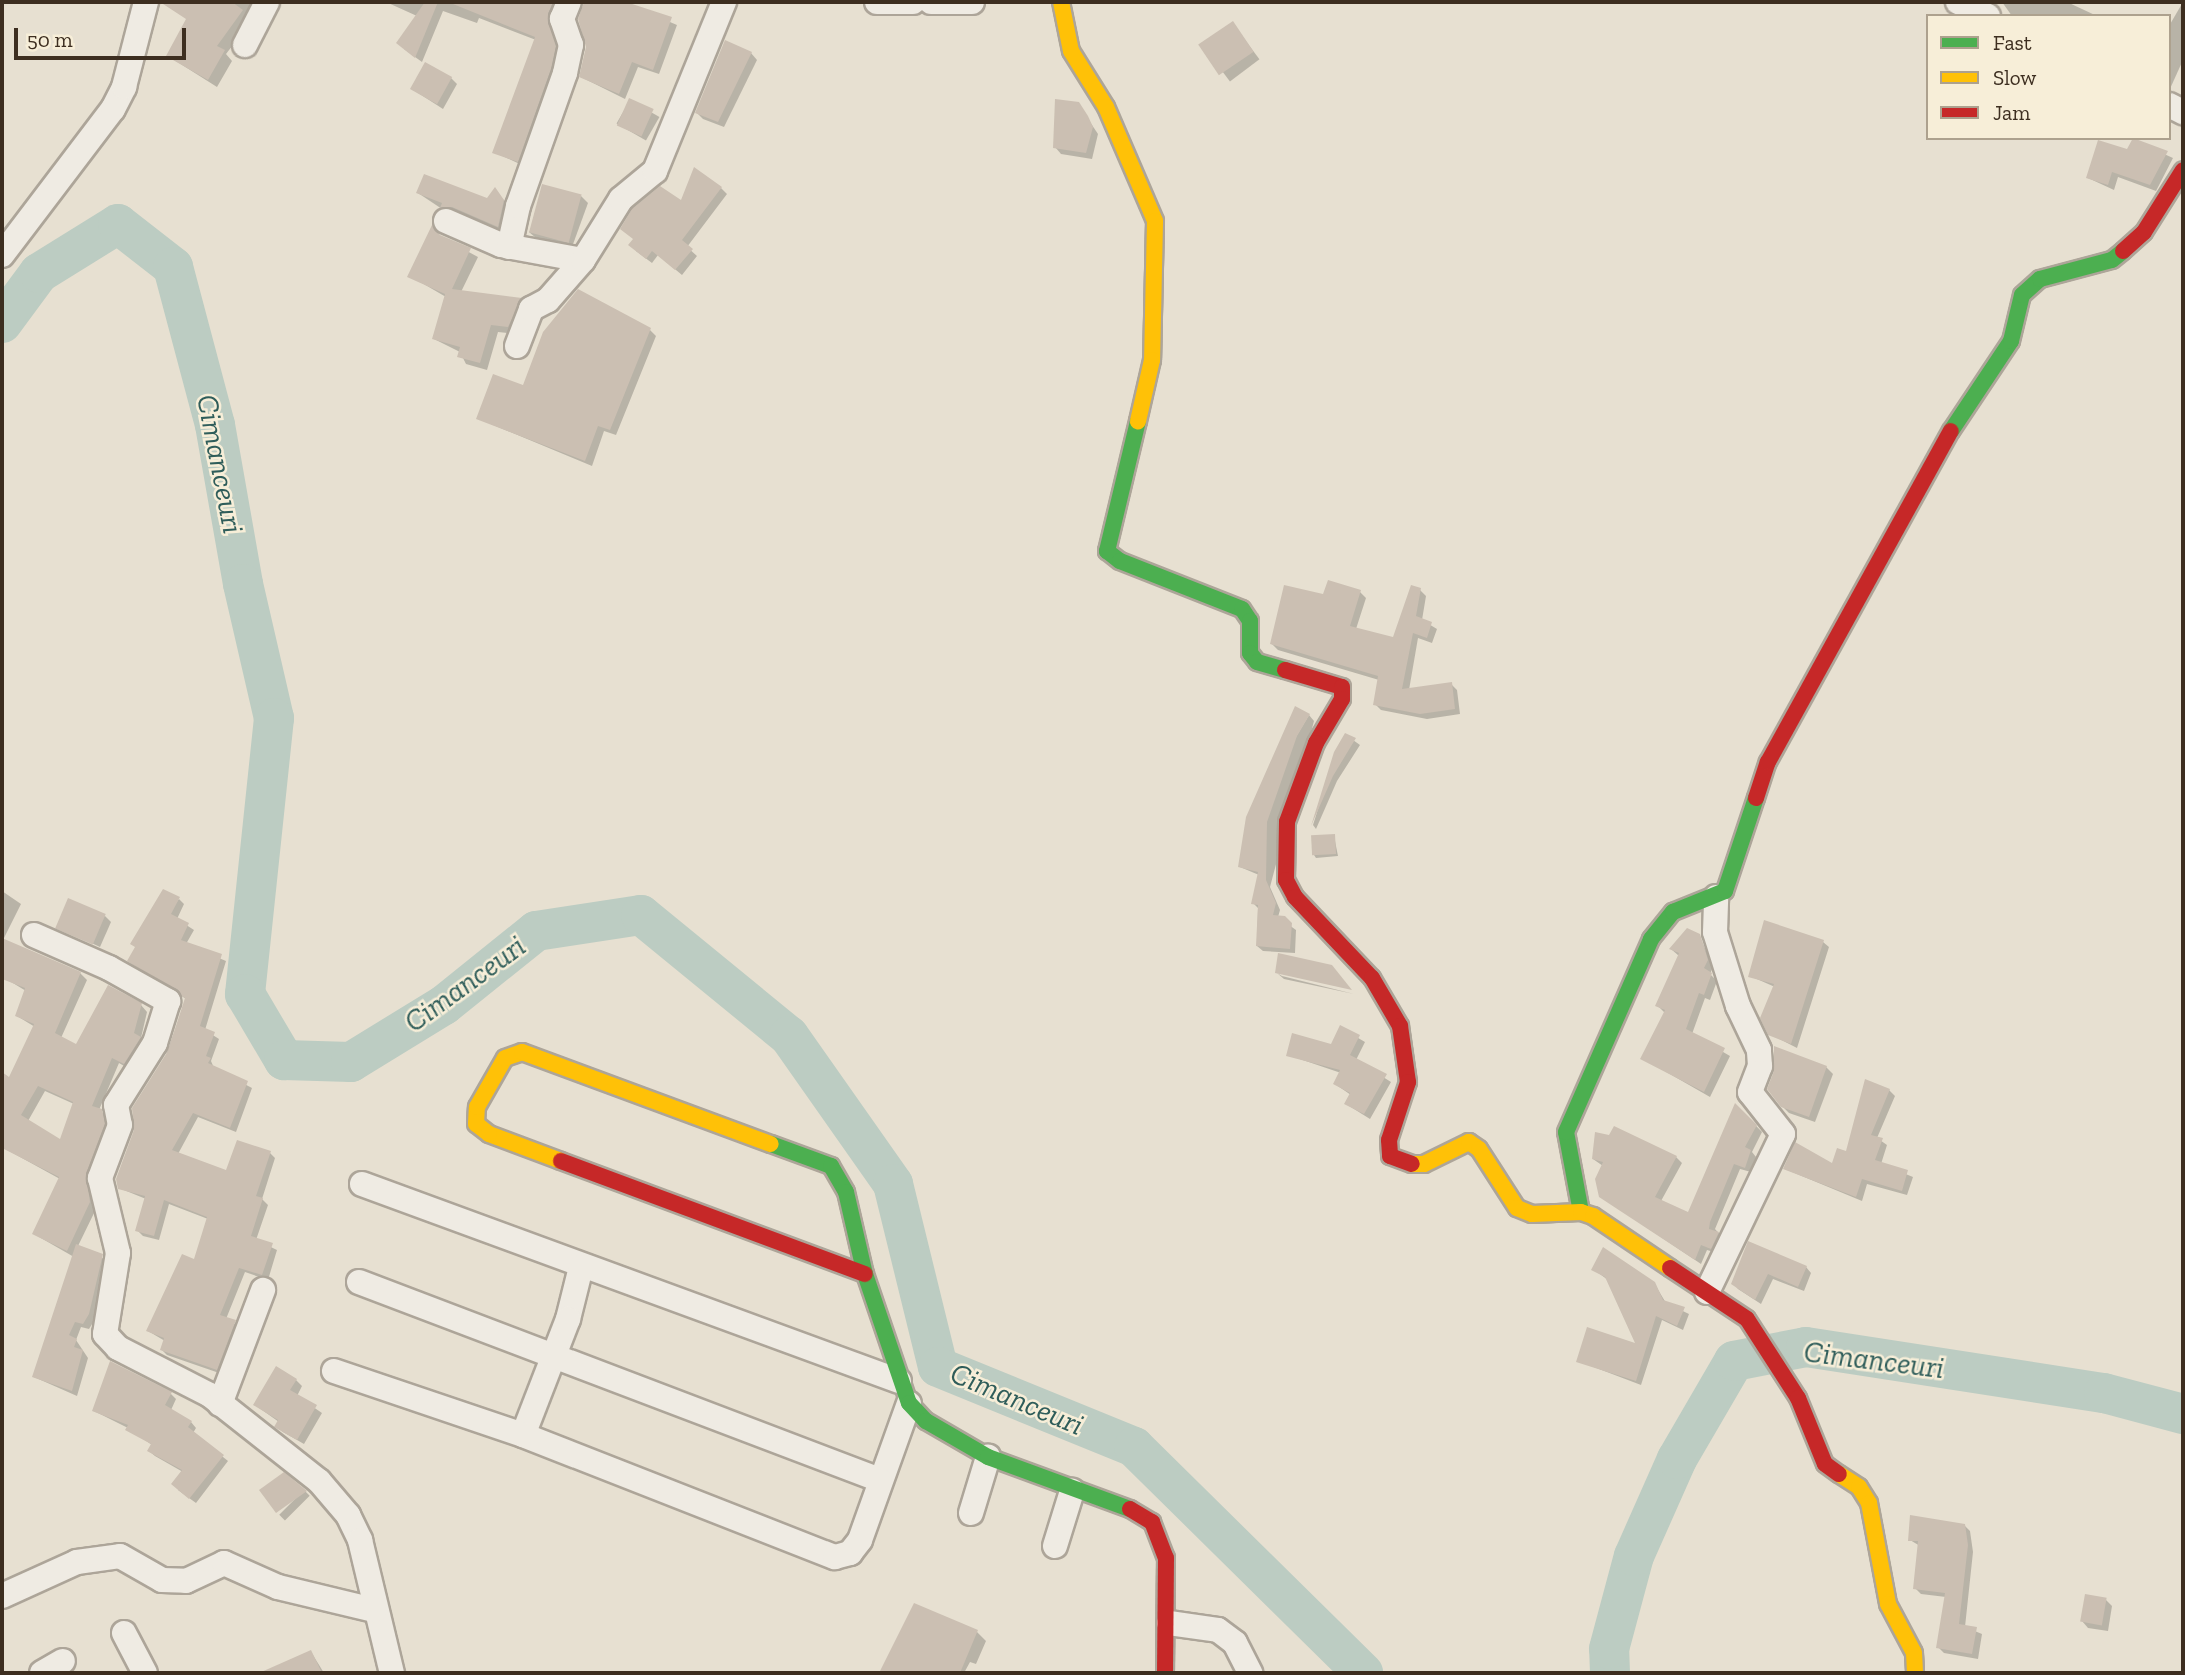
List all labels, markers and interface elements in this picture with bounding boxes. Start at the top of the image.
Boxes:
scale bar [18,14,189,58]
legend [1926,14,2171,140]
text: 50 m [27,27,73,52]
text: Fast [1993,30,2032,55]
text: Slow [1993,65,2036,90]
text: Jam [1993,100,2030,125]
water label: Cimanceuri [189,391,251,537]
water label: Cimanceuri [397,928,533,1040]
water label: Cimanceuri [1802,1334,1946,1386]
water label: Cimanceuri [945,1355,1089,1443]

